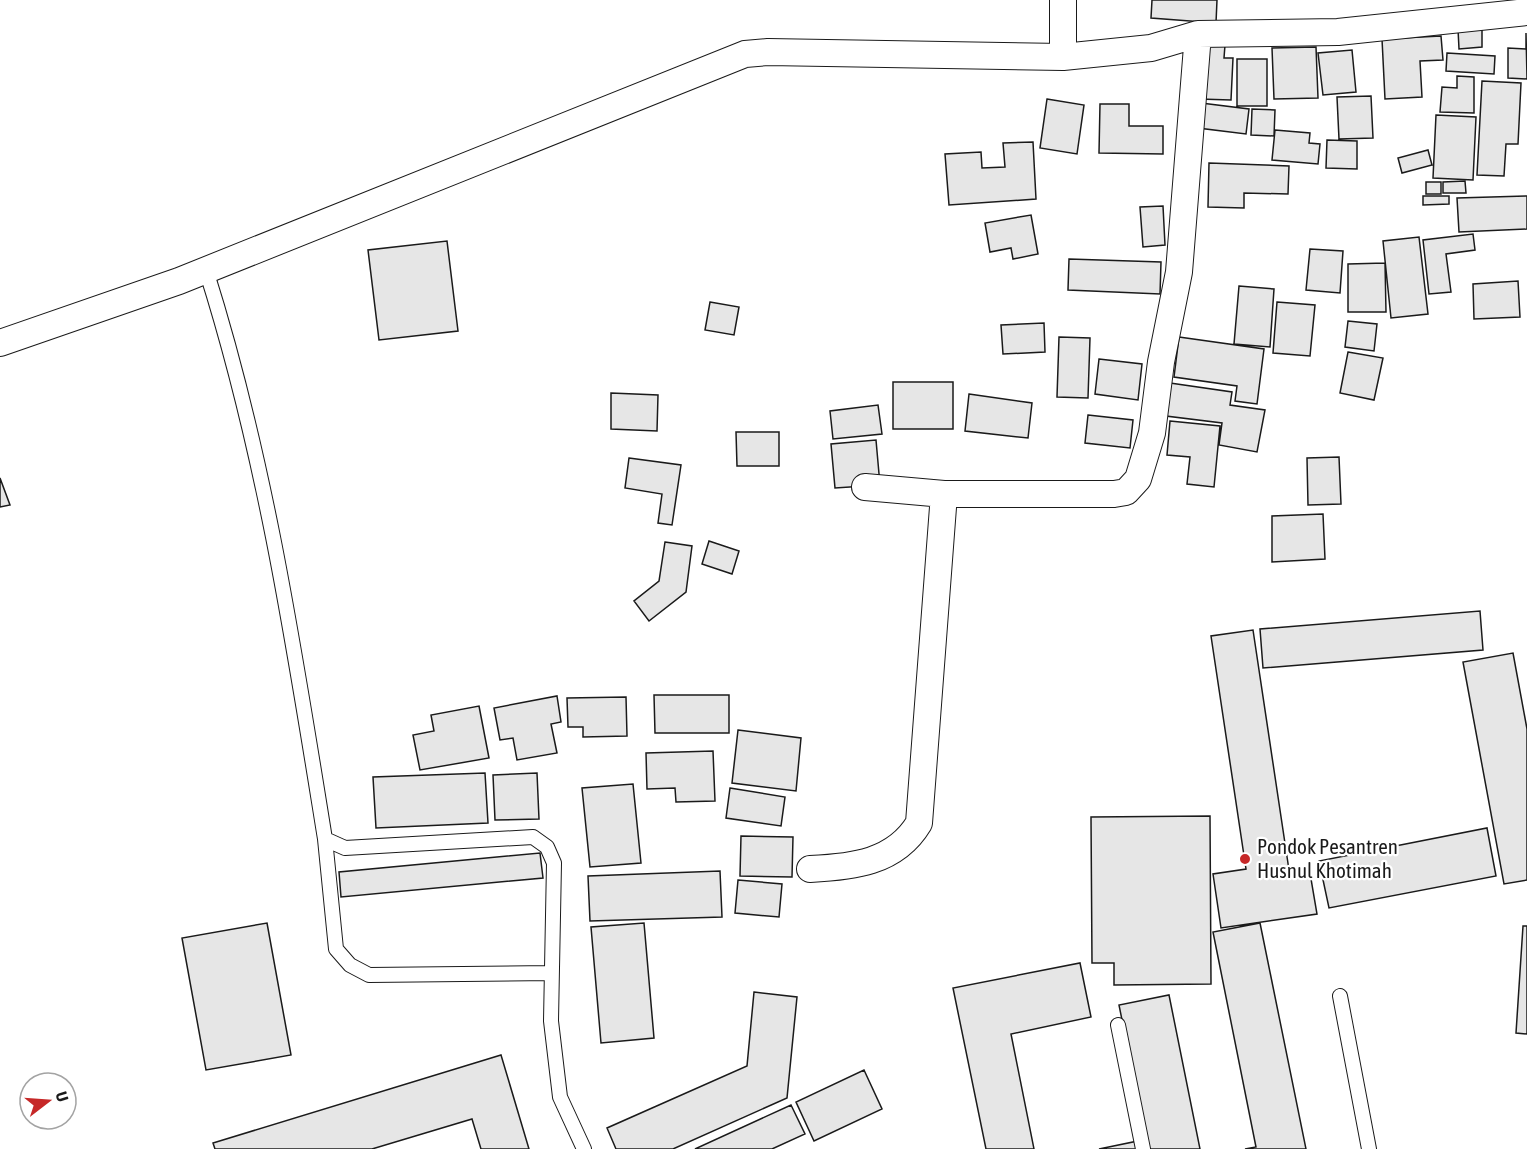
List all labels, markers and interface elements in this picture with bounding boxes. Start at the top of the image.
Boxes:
place label: Pondok Pesantren Husnul Khotimah [1257,834,1398,882]
marker: Pondok Pesantren Husnul Khotimah [1238,852,1252,866]
north arrow [18,1071,78,1131]
text: U [52,1089,72,1104]

